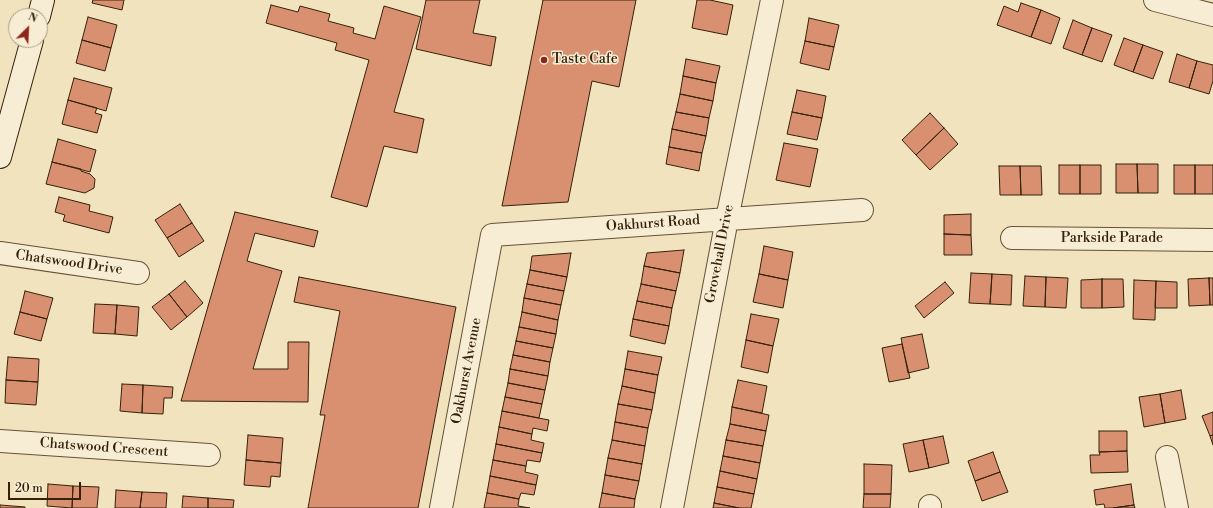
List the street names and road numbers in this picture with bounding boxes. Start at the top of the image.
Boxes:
street label: Grovehall Drive [702,203,738,305]
street label: Oakhurst Road [605,212,701,236]
street label: Parkside Parade [1061,231,1163,247]
street label: Chatswood Drive [14,247,124,279]
street label: Oakhurst Avenue [448,316,486,426]
street label: Chatswood Crescent [39,435,169,461]

